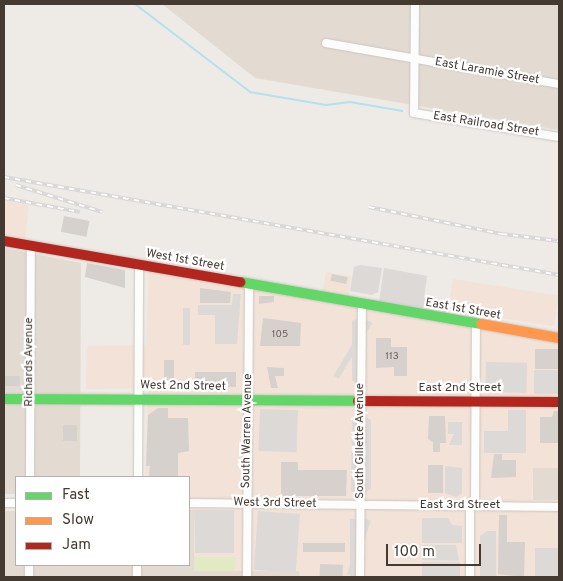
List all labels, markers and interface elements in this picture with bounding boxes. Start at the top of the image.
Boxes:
street label: East Laramie Street [434,56,540,88]
street label: East Railroad Street [432,110,540,140]
street label: West 1st Street [145,247,225,275]
street label: East 1st Street [424,296,502,324]
street label: Richards Avenue [23,317,37,407]
house number: 105 [272,329,288,341]
house number: 113 [385,351,399,363]
street label: South Warren Avenue [240,373,256,489]
street label: West 2nd Street [140,379,226,395]
street label: East 2nd Street [418,382,502,396]
street label: South Gillette Avenue [354,383,368,499]
legend [15,476,190,566]
text: Fast [62,486,90,505]
street label: West 3rd Street [233,496,317,512]
street label: East 3rd Street [420,499,500,513]
text: Slow [62,511,94,530]
scale bar [388,534,483,566]
text: Jam [62,536,91,555]
text: 100 m [394,543,435,562]

